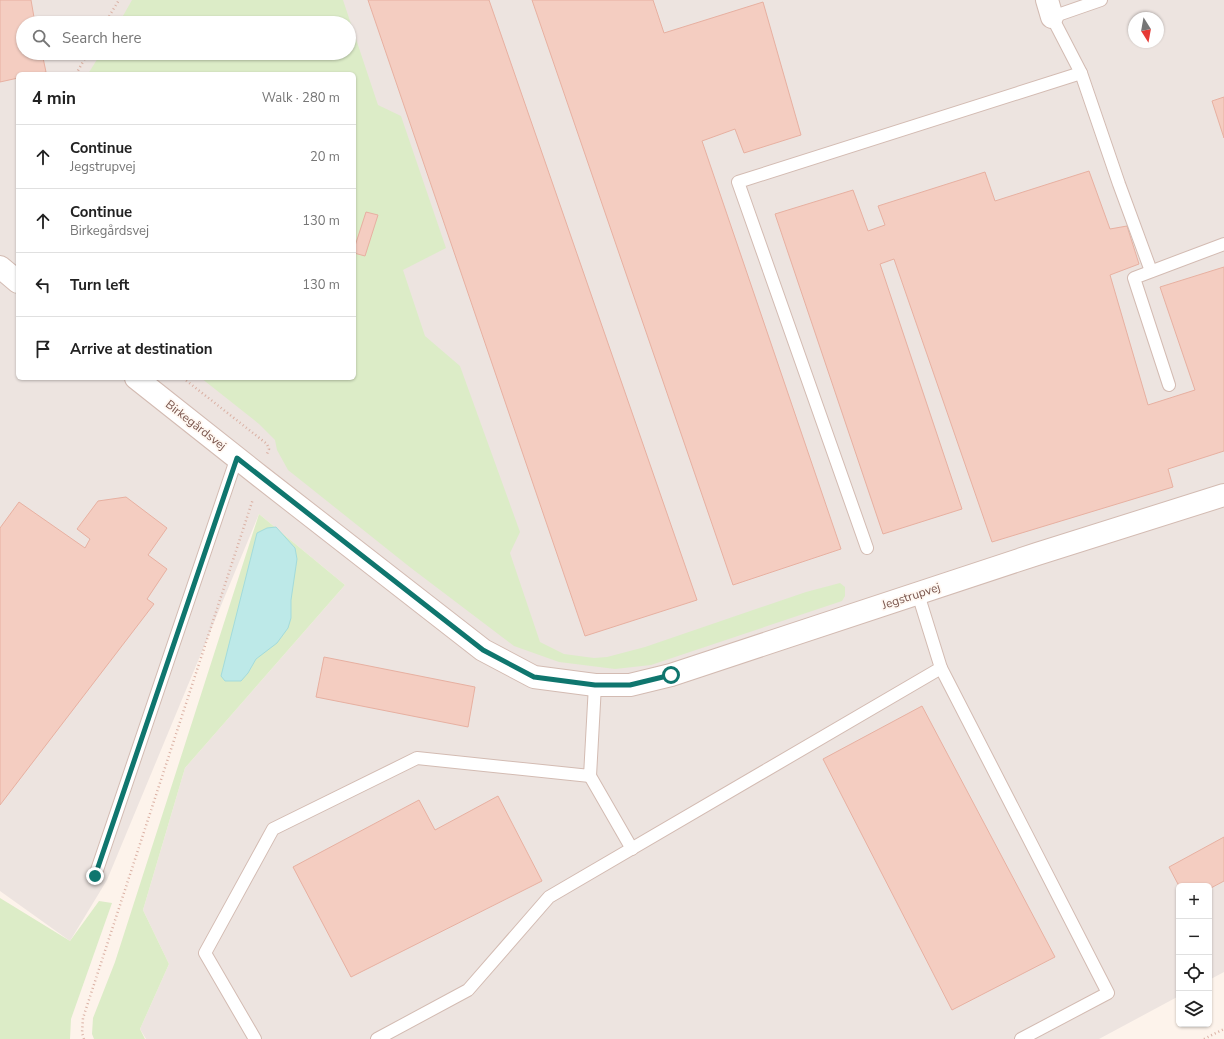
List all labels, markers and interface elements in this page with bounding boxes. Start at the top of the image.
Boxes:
north arrow [1128,12,1164,48]
search box [16,16,356,60]
icon: search [30,27,52,49]
text: Search here [62,28,142,48]
text: 4 min [32,87,76,110]
text: Walk · 280 m [262,89,340,107]
text: Continue [70,138,132,158]
icon: ahead [32,146,54,168]
text: 20 m [310,148,340,166]
text: Jegstrupvej [70,158,136,176]
text: Continue [70,202,132,222]
icon: ahead [32,210,54,232]
text: 130 m [302,212,340,230]
text: Birkegårdsvej [70,222,149,240]
icon: left [32,274,54,296]
text: Turn left [70,275,129,295]
text: 130 m [302,276,340,294]
icon: arrive [32,338,54,360]
text: Arrive at destination [70,339,213,359]
street label: Birkegårdsvej [162,396,230,454]
street label: Jegstrupvej [879,579,942,613]
route start [662,666,680,684]
route end [86,867,104,885]
map controls [1176,883,1212,1027]
button: + [1176,883,1212,919]
button: − [1176,919,1212,955]
button: locate [1176,955,1212,991]
button: layers [1176,991,1212,1027]

